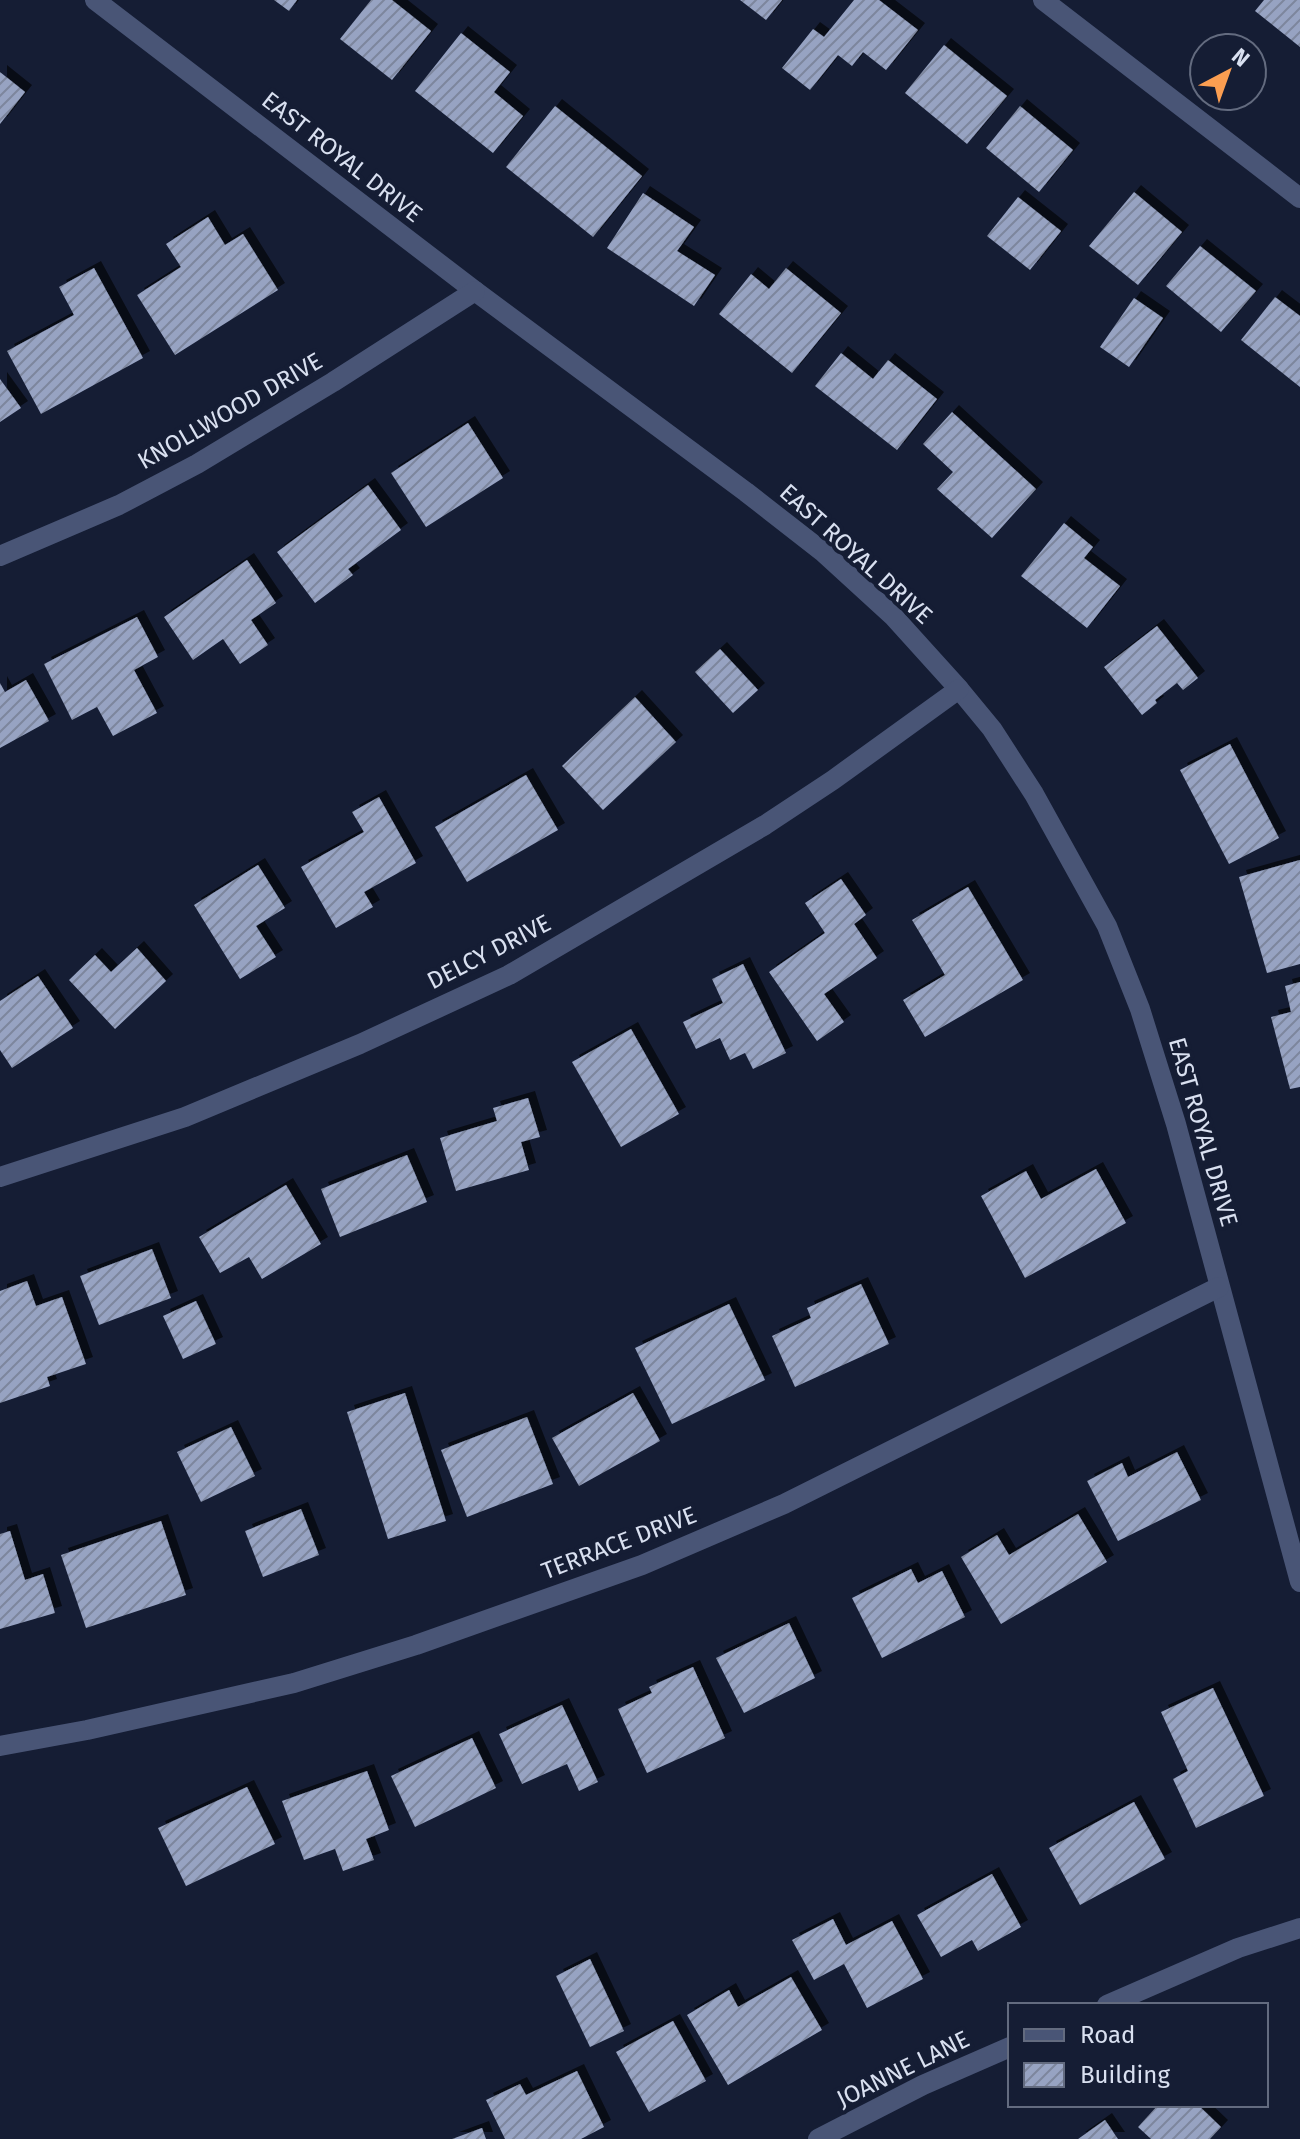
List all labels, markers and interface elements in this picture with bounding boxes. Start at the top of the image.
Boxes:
north arrow [1188,32,1268,112]
text: N [1226,42,1255,72]
street label: EAST ROYAL DRIVE [256,86,428,228]
street label: KNOLLWOOD DRIVE [133,347,327,475]
street label: EAST ROYAL DRIVE [774,478,938,630]
street label: DELCY DRIVE [423,909,555,995]
street label: EAST ROYAL DRIVE [1163,1034,1243,1230]
street label: TERRACE DRIVE [538,1501,700,1585]
legend [1008,2003,1268,2107]
text: Road [1080,2021,1135,2049]
street label: JOANNE LANE [832,2025,974,2113]
text: Building [1080,2061,1170,2089]

